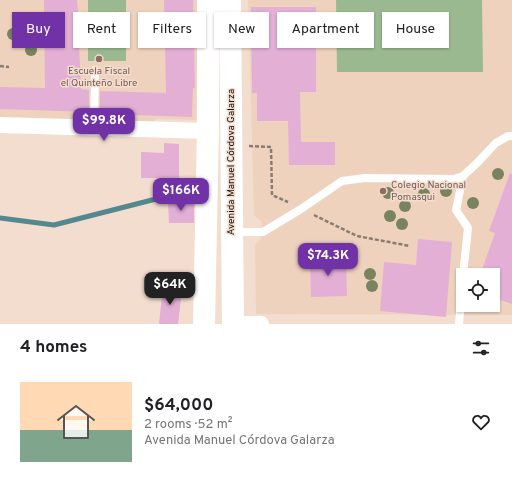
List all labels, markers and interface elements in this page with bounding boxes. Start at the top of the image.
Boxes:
chip: Buy [12,12,65,48]
chip: Rent [73,12,130,48]
chip: Filters [138,12,206,48]
chip: New [214,12,269,48]
chip: Apartment [277,12,374,48]
chip: House [382,12,449,48]
marker: Escuela Fiscal el Quinteño Libre [94,54,104,64]
place label: Escuela Fiscal el Quinteño Libre [61,65,137,90]
street label: Avenida Manuel Córdova Galarza [225,89,238,235]
pin: $99.8K [71,108,137,142]
text: $99.8K [82,113,126,129]
pin: $166K [153,178,209,212]
place label: Colegio Nacional Pomasqui [391,179,466,204]
text: $166K [162,183,200,199]
marker: Colegio Nacional Pomasqui [378,186,388,196]
pin: $74.3K [295,243,361,277]
text: $74.3K [307,248,349,264]
map controls [456,268,500,312]
button: locate [456,268,500,312]
pin: $64K [146,272,194,306]
text: $64K [153,277,187,293]
text: 4 homes [20,337,87,359]
icon: filters [470,337,492,359]
text: $64,000 [144,395,214,417]
icon: home [52,398,100,446]
icon: heart [470,411,492,433]
text: 2 rooms · 52 m² [144,417,232,433]
text: Avenida Manuel Córdova Galarza [144,433,335,449]

